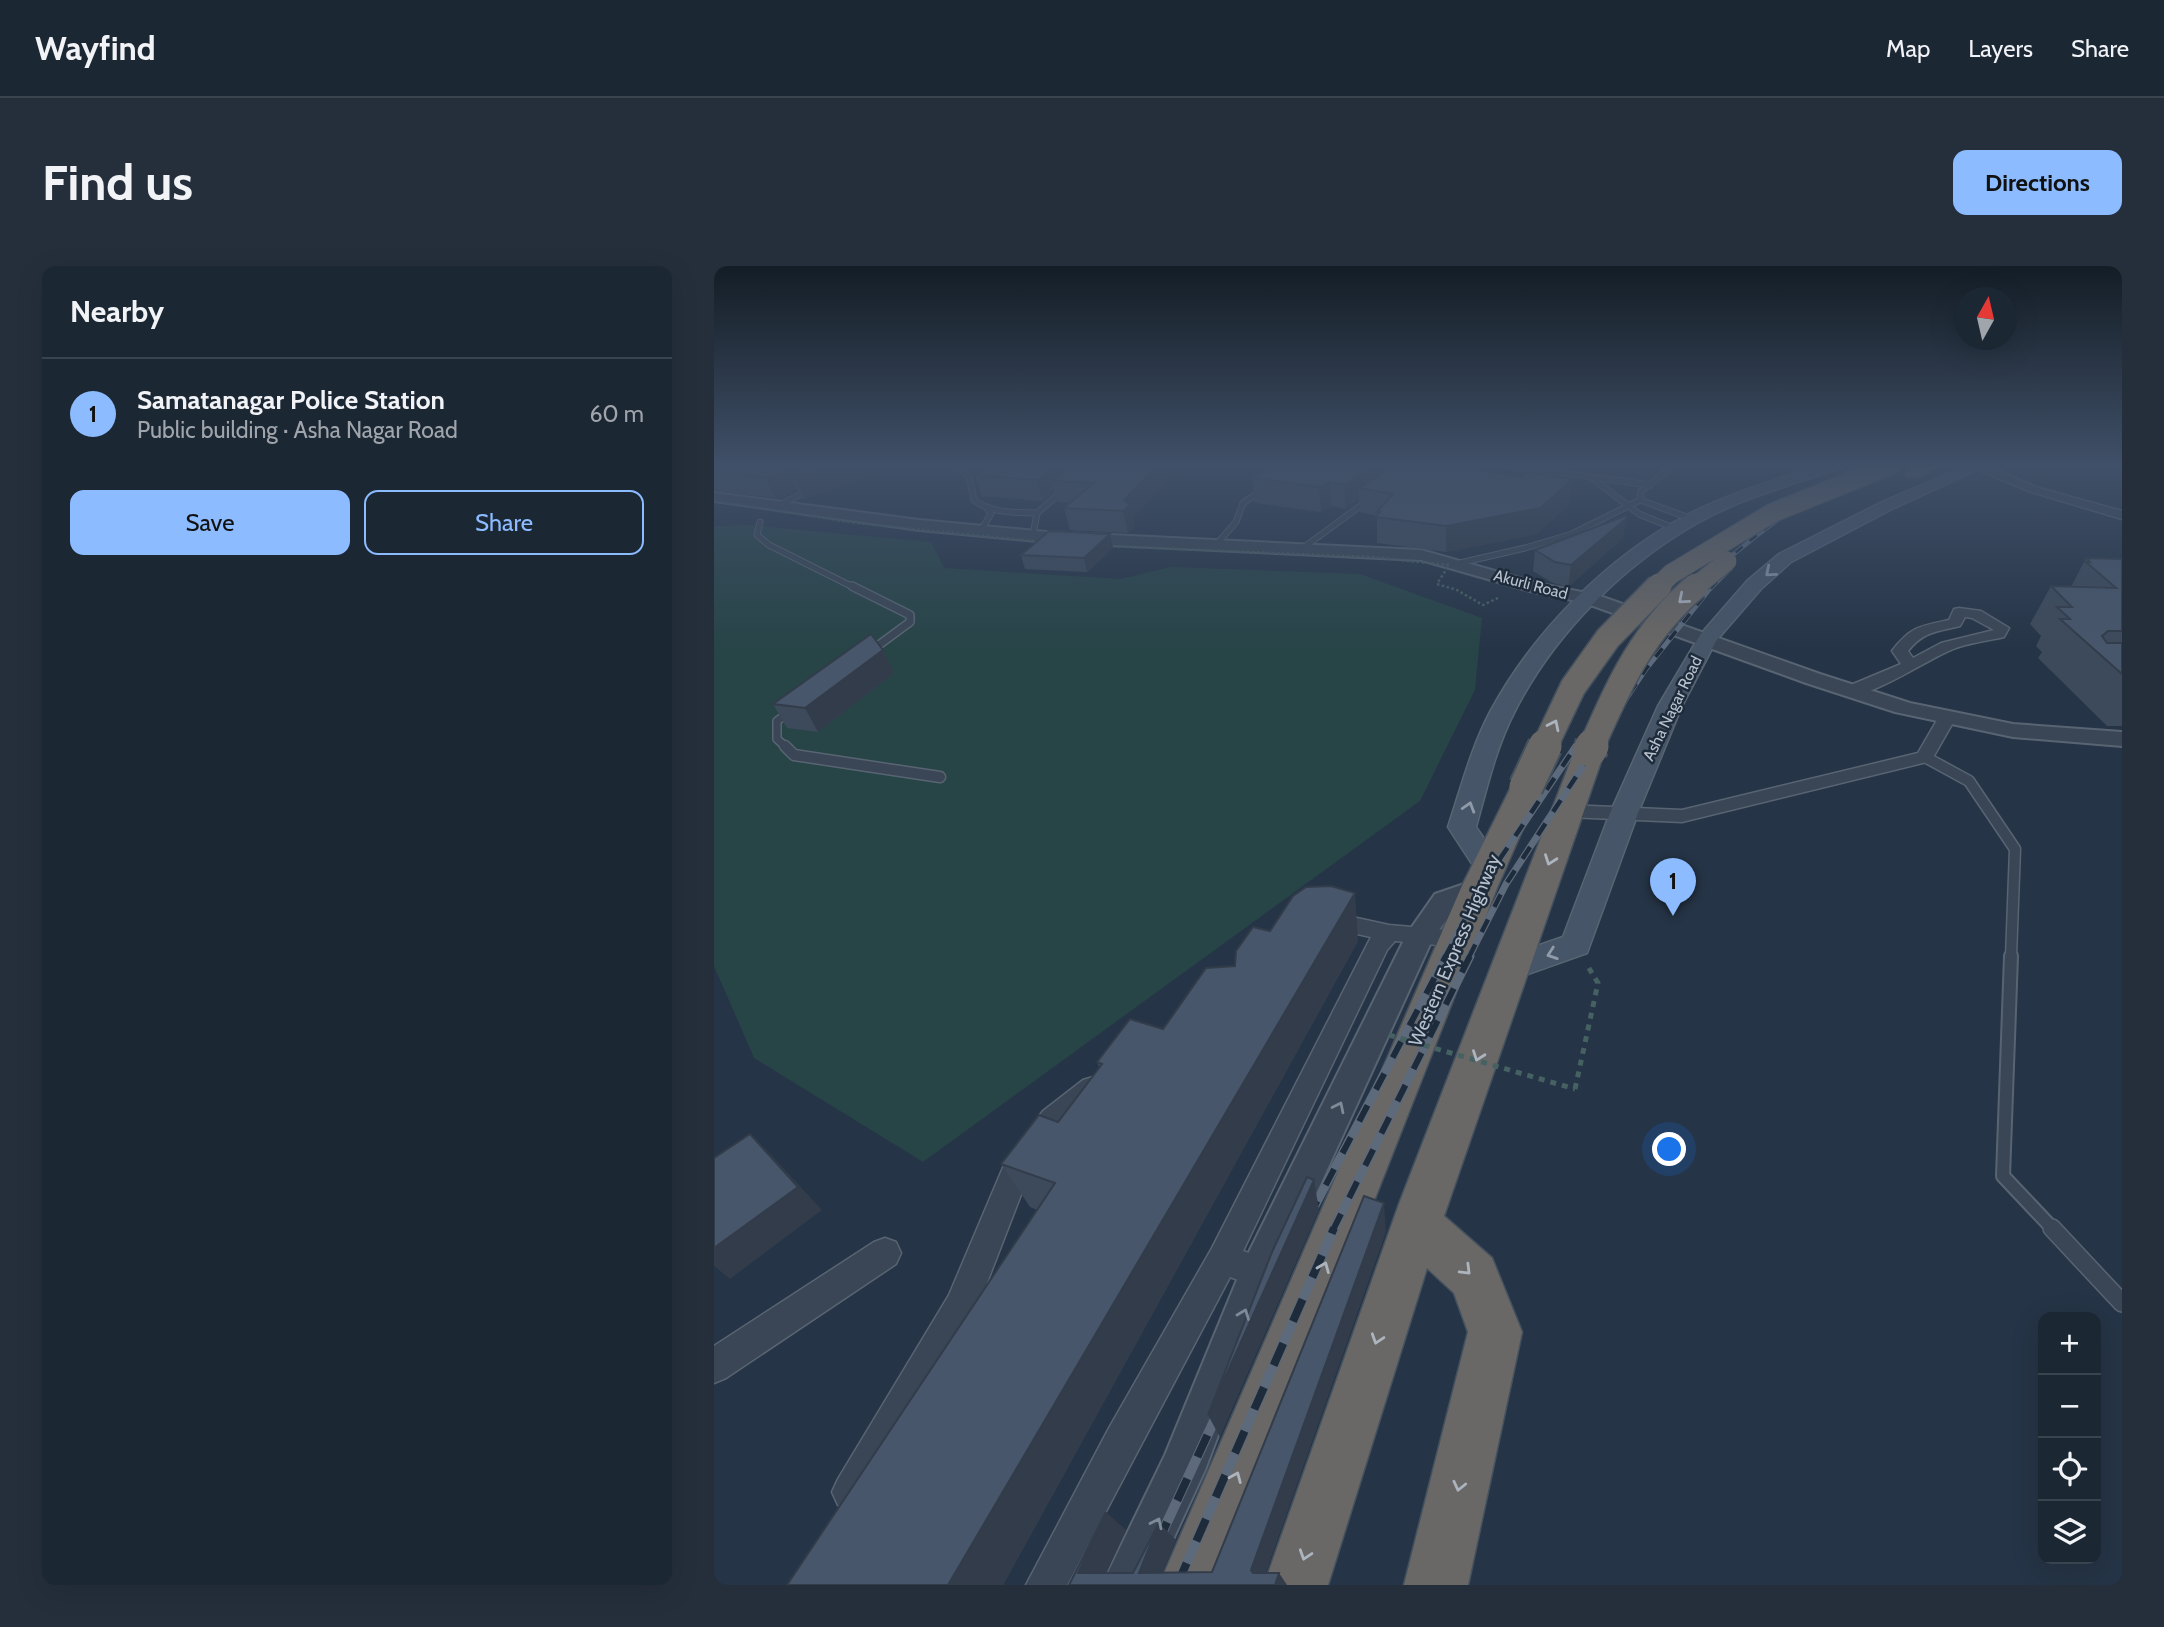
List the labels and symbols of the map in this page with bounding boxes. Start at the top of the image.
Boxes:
north arrow [1954,287,2017,350]
one-way arrow [1765,564,1778,576]
street label: Akurli Road [1492,565,1570,603]
one-way arrow [1678,591,1691,603]
street label: Asha Nagar Road [1639,653,1706,764]
one-way arrow [1546,720,1560,732]
one-way arrow [1460,801,1475,813]
street label: Western Express Highway [1404,850,1506,1050]
one-way arrow [1544,853,1558,865]
pin: 1 [1650,858,1696,916]
one-way arrow [1546,946,1558,960]
one-way arrow [1472,1049,1486,1061]
one-way arrow [1331,1102,1345,1114]
your location [1652,1132,1686,1166]
one-way arrow [1316,1262,1330,1274]
one-way arrow [1458,1262,1471,1275]
one-way arrow [1235,1308,1249,1320]
one-way arrow [1371,1333,1386,1345]
one-way arrow [1228,1472,1242,1484]
one-way arrow [1453,1480,1467,1492]
one-way arrow [1148,1518,1162,1531]
one-way arrow [1299,1549,1314,1561]

